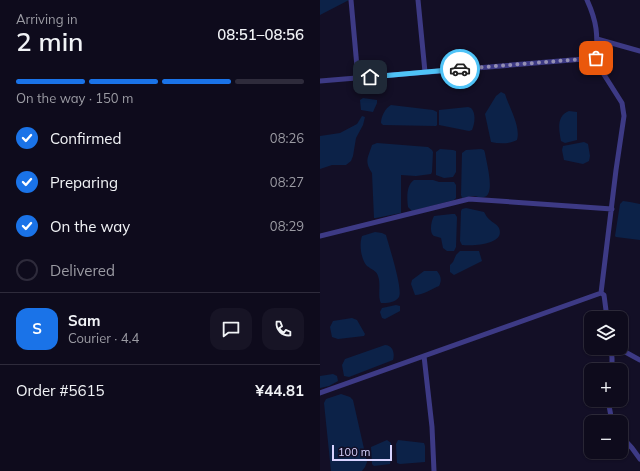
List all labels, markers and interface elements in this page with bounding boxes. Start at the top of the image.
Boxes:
text: Arriving in [16,11,78,27]
text: 2 min [16,25,84,58]
text: 08:51–08:56 [217,25,304,44]
pin [579,41,613,75]
icon: bag [585,47,607,69]
courier [440,49,480,89]
icon: car [449,58,471,80]
pin [353,60,387,94]
icon: home [359,66,381,88]
text: On the way · 150 m [16,90,133,106]
icon: check [16,127,38,149]
text: Confirmed [50,129,121,148]
text: 08:26 [270,130,304,146]
icon: check [16,171,38,193]
text: Preparing [50,173,118,192]
text: 08:27 [270,174,304,190]
icon: check [16,215,38,237]
text: On the way [50,217,130,236]
text: 08:29 [270,218,304,234]
text: Delivered [50,261,115,280]
button: chat [210,308,252,350]
button: phone [262,308,304,350]
text: Sam [68,311,100,330]
map controls [584,311,628,459]
button: layers [584,311,628,355]
text: S [32,319,42,338]
text: Courier · 4.4 [68,330,139,346]
button: + [584,363,628,407]
text: Order #5615 [16,381,104,400]
text: ¥44.81 [255,381,304,400]
button: − [584,415,628,459]
scale bar [332,443,392,462]
text: 100 m [338,445,370,459]

